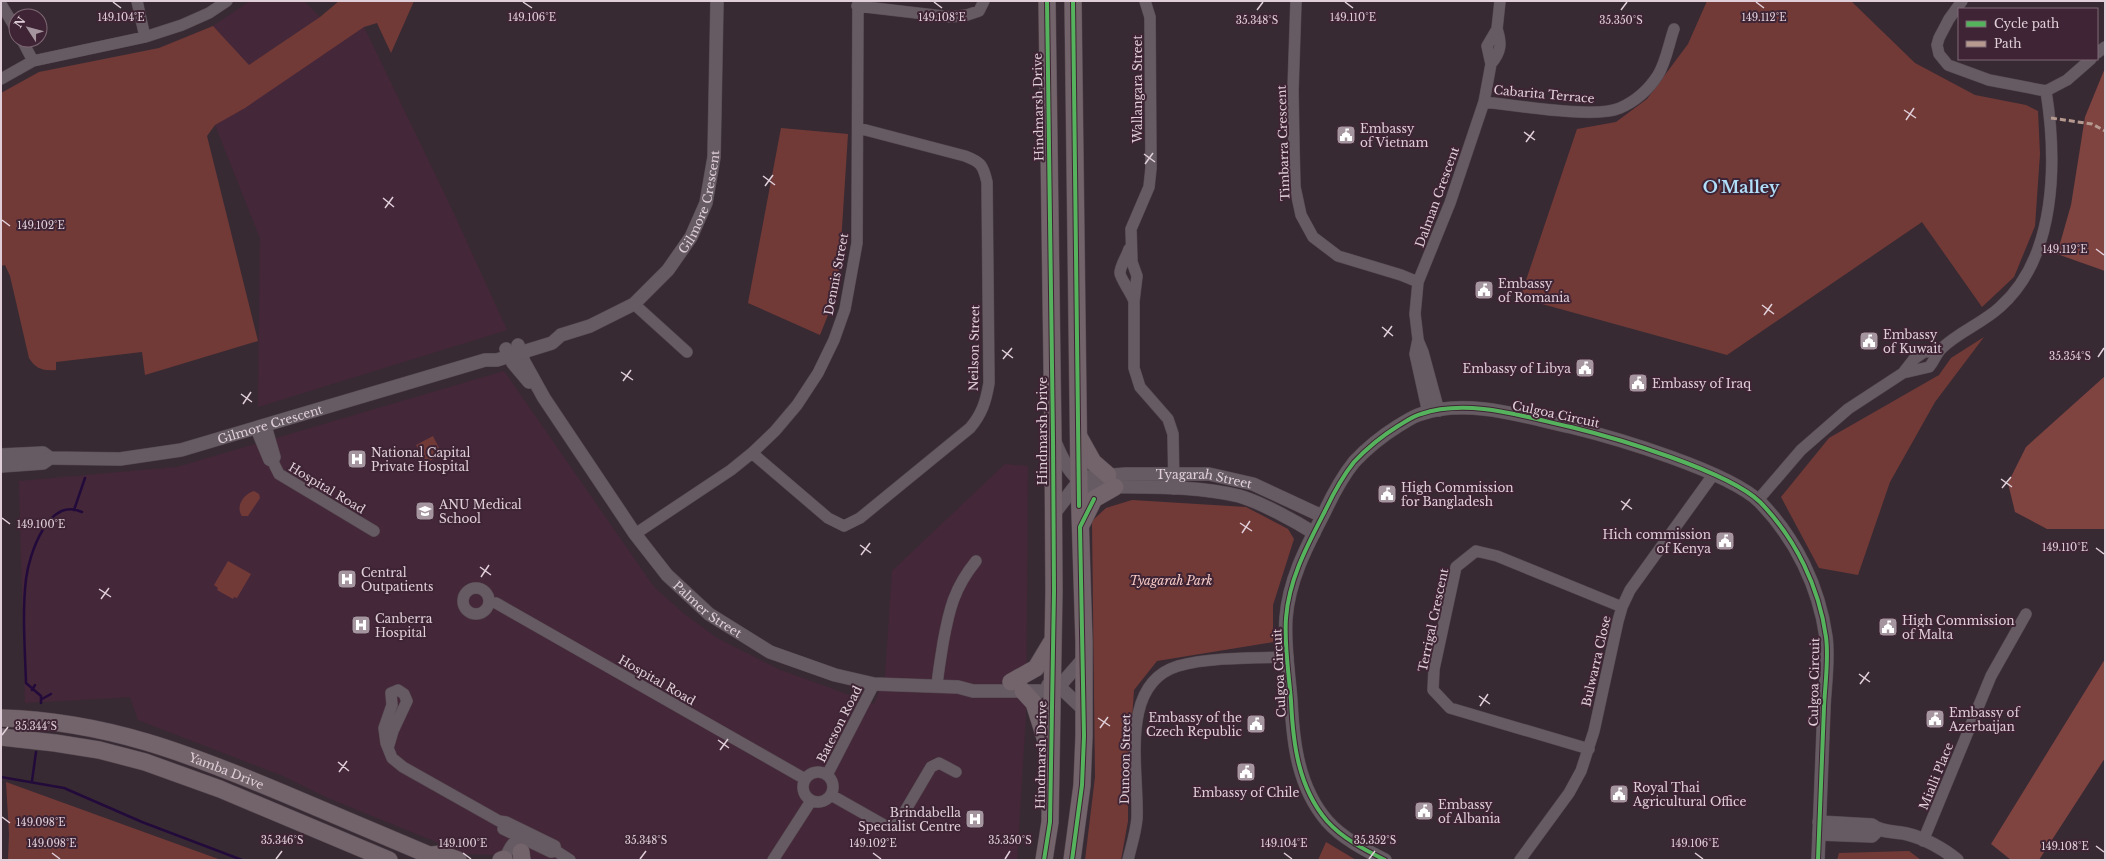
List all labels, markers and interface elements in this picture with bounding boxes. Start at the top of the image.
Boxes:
north arrow [8,8,48,48]
legend [1958,8,2098,60]
text: 149.104°E [97,11,145,24]
text: 149.106°E [508,11,556,24]
text: 149.108°E [918,11,966,24]
text: 149.110°E [1330,11,1376,24]
text: 149.112°E [1742,11,1786,24]
text: N [11,13,29,30]
text: 35.348°S [1236,14,1278,27]
text: 35.350°S [1599,14,1643,27]
text: Cycle path [1994,16,2059,31]
street label: Wallangara Street [1130,35,1145,144]
text: Path [1994,36,2022,51]
street label: Hindmarsh Drive [1030,53,1046,161]
street label: Cabarita Terrace [1493,82,1595,106]
street label: Timbarra Crescent [1273,84,1293,201]
place label: Embassy of Vietnam [1360,121,1428,150]
public building icon: Embassy of Vietnam [1335,124,1357,146]
street label: Dalman Crescent [1412,144,1462,249]
street label: Gilmore Crescent [674,150,722,256]
district label: O'Malley [1703,177,1780,197]
text: 149.102°E [17,219,65,232]
street label: Dennis Street [821,231,851,316]
text: 149.112°E [2043,243,2087,256]
place label: Embassy of Romania [1498,276,1570,305]
public building icon: Embassy of Romania [1473,279,1495,301]
street label: Neilson Street [966,304,982,391]
place label: Embassy of Kuwait [1883,327,1942,356]
public building icon: Embassy of Kuwait [1858,330,1880,352]
text: 35.354°S [2049,350,2091,363]
public building icon: Embassy of Libya [1574,357,1596,379]
place label: Embassy of Libya [1462,361,1571,376]
public building icon: Embassy of Iraq [1627,372,1649,394]
place label: Embassy of Iraq [1652,376,1751,391]
street label: Hindmarsh Drive [1035,377,1050,485]
street label: Culgoa Circuit [1511,397,1601,431]
street label: Gilmore Crescent [216,401,325,446]
place label: National Capital Private Hospital [371,445,470,474]
hospital icon: National Capital Private Hospital [346,448,368,470]
street label: Hospital Road [286,459,368,517]
street label: Tyagarah Street [1156,466,1254,491]
place label: High Commission for Bangladesh [1401,480,1514,509]
public building icon: High Commission for Bangladesh [1376,483,1398,505]
place label: ANU Medical School [438,497,522,526]
school or university icon: ANU Medical School [414,500,436,522]
text: 149.100°E [17,518,65,531]
place label: Hich commission of Kenya [1602,527,1711,556]
public building icon: Hich commission of Kenya [1714,530,1736,552]
text: 149.110°E [2042,541,2088,554]
place label: Central Outpatients [361,565,433,594]
street label: Terrigal Crescent [1415,566,1451,673]
hospital icon: Central Outpatients [336,568,358,590]
park label: Tyagarah Park [1129,573,1213,588]
street label: Palmer Street [670,577,745,640]
place label: Canberra Hospital [375,611,433,640]
place label: High Commission of Malta [1902,613,2015,642]
hospital icon: Canberra Hospital [350,614,372,636]
street label: Bulwarra Close [1578,614,1614,708]
public building icon: High Commission of Malta [1877,616,1899,638]
street label: Culgoa Circuit [1269,628,1289,718]
street label: Culgoa Circuit [1806,637,1822,727]
street label: Hospital Road [616,652,698,708]
street label: Bateson Road [813,683,865,765]
street label: Hindmarsh Drive [1033,701,1049,809]
place label: Embassy of Azerbaijan [1948,705,2021,734]
public building icon: Embassy of Azerbaijan [1924,708,1946,730]
place label: Embassy of the Czech Republic [1146,710,1243,739]
street label: Dunoon Street [1117,713,1133,804]
public building icon: Embassy of the Czech Republic [1245,713,1267,735]
text: 35.344°S [15,720,57,733]
street label: Mialli Place [1916,740,1956,812]
street label: Yamba Drive [186,749,266,792]
public building icon: Embassy of Chile [1235,761,1257,783]
place label: Royal Thai Agricultural Office [1632,780,1746,809]
public building icon: Royal Thai Agricultural Office [1608,783,1630,805]
place label: Embassy of Chile [1193,785,1299,800]
place label: Embassy of Albania [1438,797,1501,826]
public building icon: Embassy of Albania [1413,800,1435,822]
place label: Brindabella Specialist Centre [858,805,961,834]
hospital icon: Brindabella Specialist Centre [964,808,986,830]
text: 149.098°E [16,816,66,829]
text: 35.346°S [261,834,303,847]
text: 35.348°S [625,834,667,847]
text: 35.350°S [988,834,1032,847]
text: 35.352°S [1354,834,1396,847]
text: 149.098°E [27,837,77,850]
text: 149.100°E [439,837,487,850]
text: 149.102°E [849,837,897,850]
text: 149.104°E [1260,837,1308,850]
text: 149.106°E [1671,837,1719,850]
text: 149.108°E [2041,840,2089,853]

